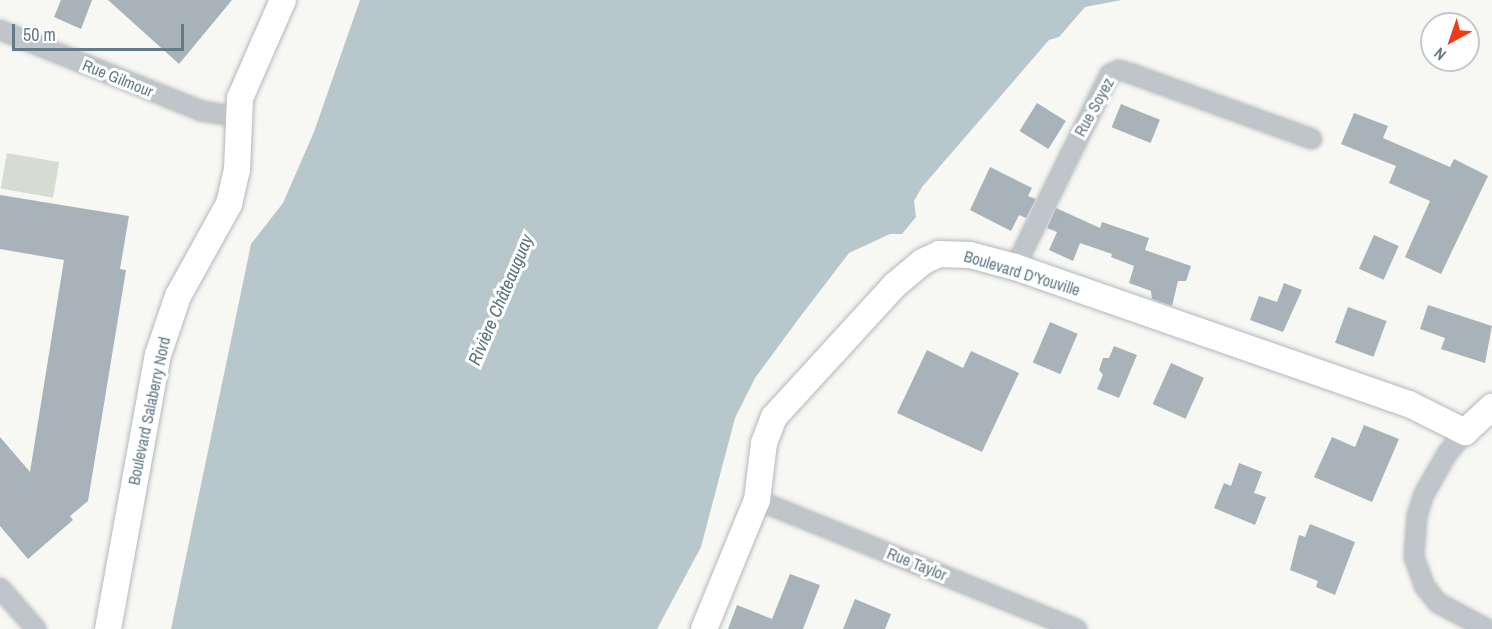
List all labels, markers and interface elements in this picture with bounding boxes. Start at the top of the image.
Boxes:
scale bar [15,12,188,50]
north arrow [1420,12,1480,72]
text: 50 m [23,22,56,47]
text: N [1429,43,1450,66]
street label: Rue Gilmour [80,55,156,101]
street label: Rue Soyez [1070,74,1118,140]
water label: Rivière Châteauguay [464,232,538,368]
street label: Boulevard D'Youville [962,246,1082,300]
street label: Boulevard Salaberry Nord [124,335,174,487]
street label: Rue Taylor [884,543,950,585]

